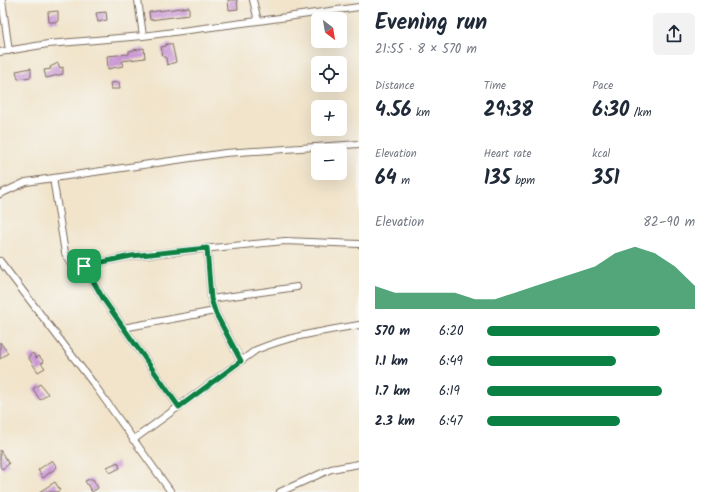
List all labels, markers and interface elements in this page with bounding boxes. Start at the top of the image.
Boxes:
text: Evening run [375,6,487,41]
north arrow [311,12,347,48]
map controls [311,12,347,180]
button: share [653,13,695,55]
text: 21:55 · 8 × 570 m [375,39,477,60]
button: locate [311,56,347,92]
text: Distance [375,77,415,95]
text: Time [484,77,506,95]
text: Pace [592,77,613,95]
text: 4.56 [375,95,412,127]
text: 29:38 [484,95,533,127]
text: 6:30 [592,95,629,127]
button: + [311,100,347,136]
text: km [412,104,430,122]
text: /km [629,104,652,122]
button: − [311,144,347,180]
text: Elevation [375,145,417,163]
text: Heart rate [484,145,531,163]
text: kcal [592,145,610,163]
text: 64 [375,163,397,195]
text: 135 [484,163,511,195]
text: 351 [592,163,619,195]
text: m [397,172,410,190]
text: bpm [511,172,535,190]
text: Elevation [375,212,424,233]
text: 82–90 m [643,212,695,233]
pin [67,249,101,283]
icon: arrive [73,255,95,277]
text: 570 m [375,321,410,342]
text: 6:20 [439,321,463,342]
text: 1.1 km [375,351,408,372]
text: 6:49 [439,351,463,372]
text: 1.7 km [375,381,410,402]
text: 6:19 [439,381,460,402]
text: 2.3 km [375,411,415,432]
text: 6:47 [439,411,463,432]

